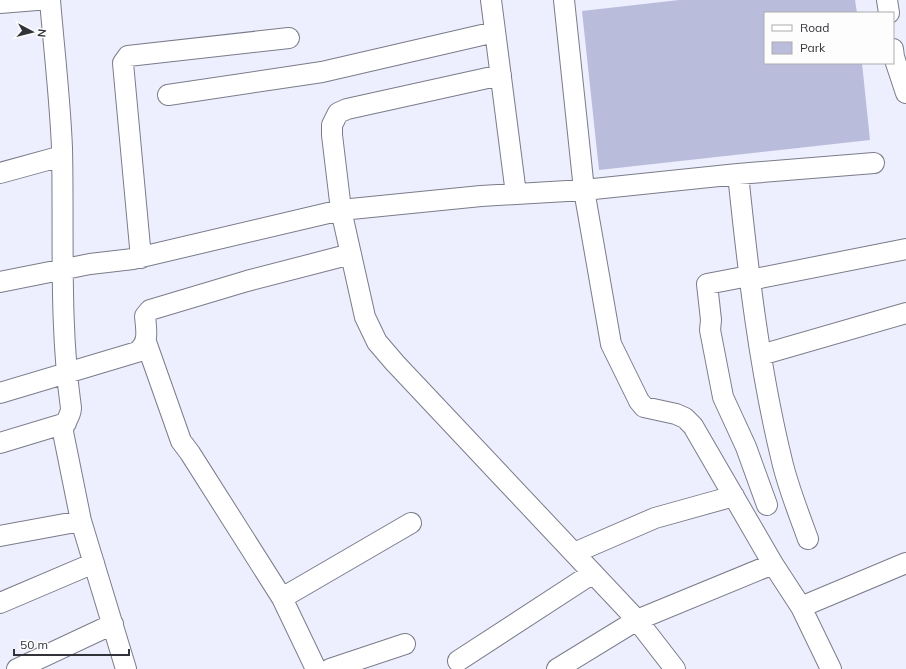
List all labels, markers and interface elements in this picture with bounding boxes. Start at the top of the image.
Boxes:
north arrow [12,12,52,52]
legend [764,12,894,64]
text: Road [800,20,829,35]
text: N [34,28,49,38]
text: Park [800,40,826,55]
scale bar [14,631,129,657]
text: 50 m [20,637,48,652]

